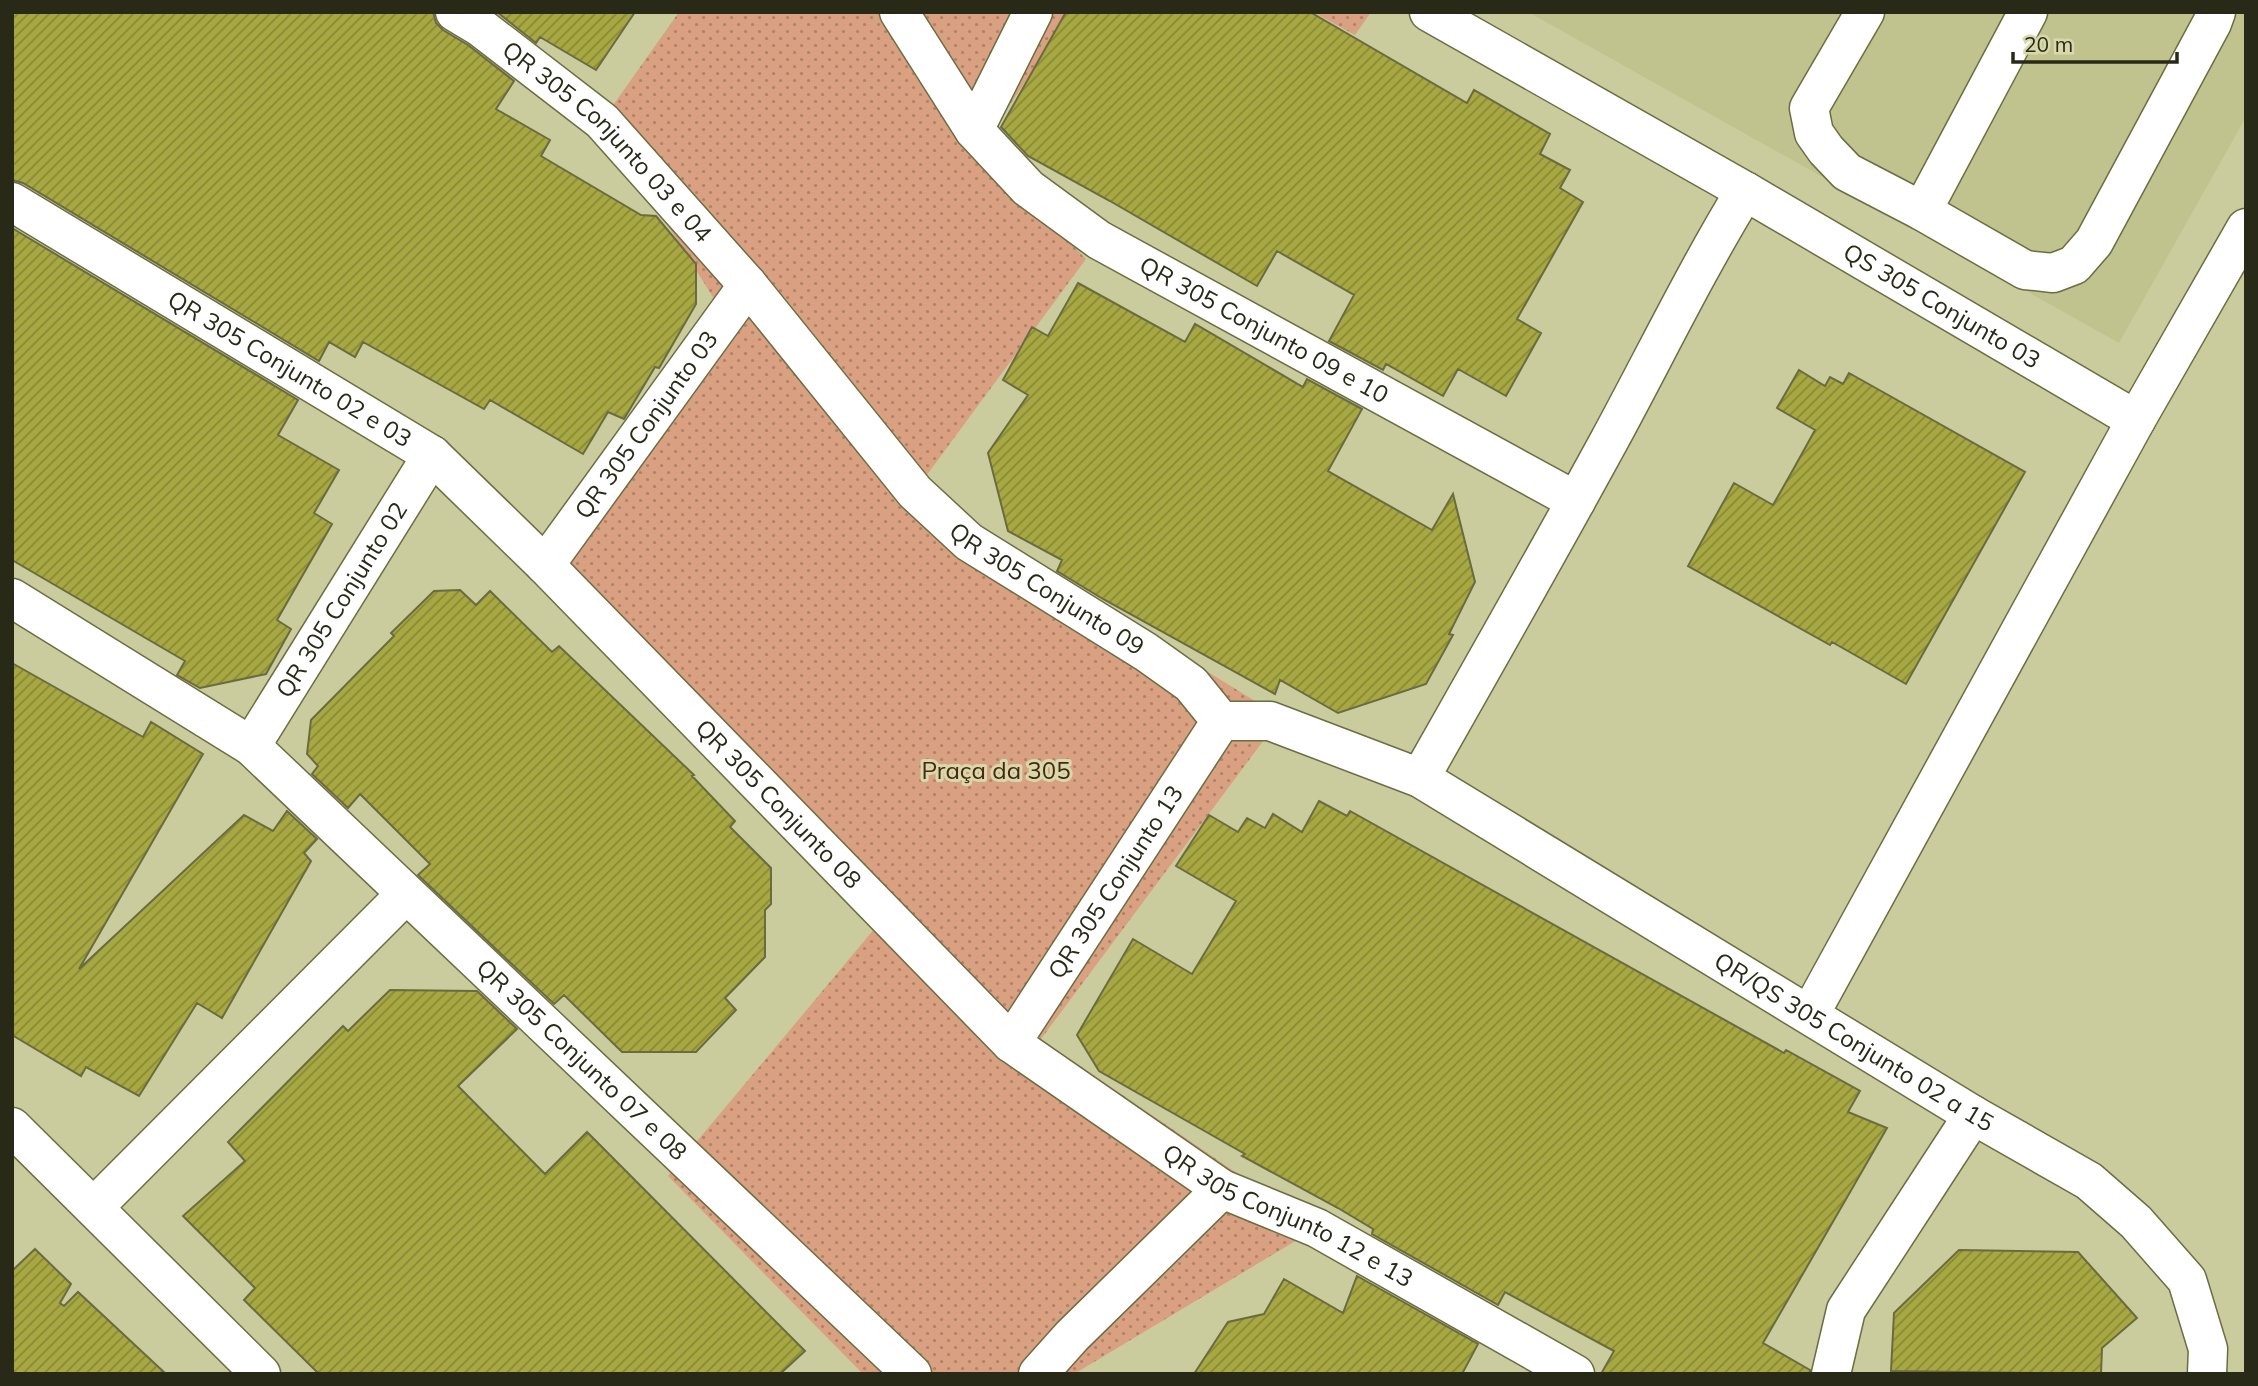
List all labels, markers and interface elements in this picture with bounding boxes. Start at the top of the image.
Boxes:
scale bar [2013,21,2178,65]
text: 20 m [2024,31,2073,57]
street label: QR 305 Conjunto 03 e 04 [497,34,719,248]
street label: QS 305 Conjunto 03 [1838,236,2046,375]
street label: QR 305 Conjunto 09 e 10 [1135,249,1394,410]
street label: QR 305 Conjunto 02 e 03 [163,283,417,453]
street label: QR 305 Conjunto 03 [568,324,724,524]
street label: QR 305 Conjunto 02 [269,496,413,703]
street label: QR 305 Conjunto 09 [943,515,1150,661]
street label: QR 305 Conjunto 08 [690,712,868,894]
park label: Praça da 305 [921,755,1071,785]
street label: QR 305 Conjunto 13 [1041,779,1189,984]
street label: QR/QS 305 Conjunto 02 a 15 [1709,945,1999,1138]
street label: QR 305 Conjunto 07 e 08 [471,952,694,1166]
street label: QR 305 Conjunto 12 e 13 [1157,1137,1419,1293]

